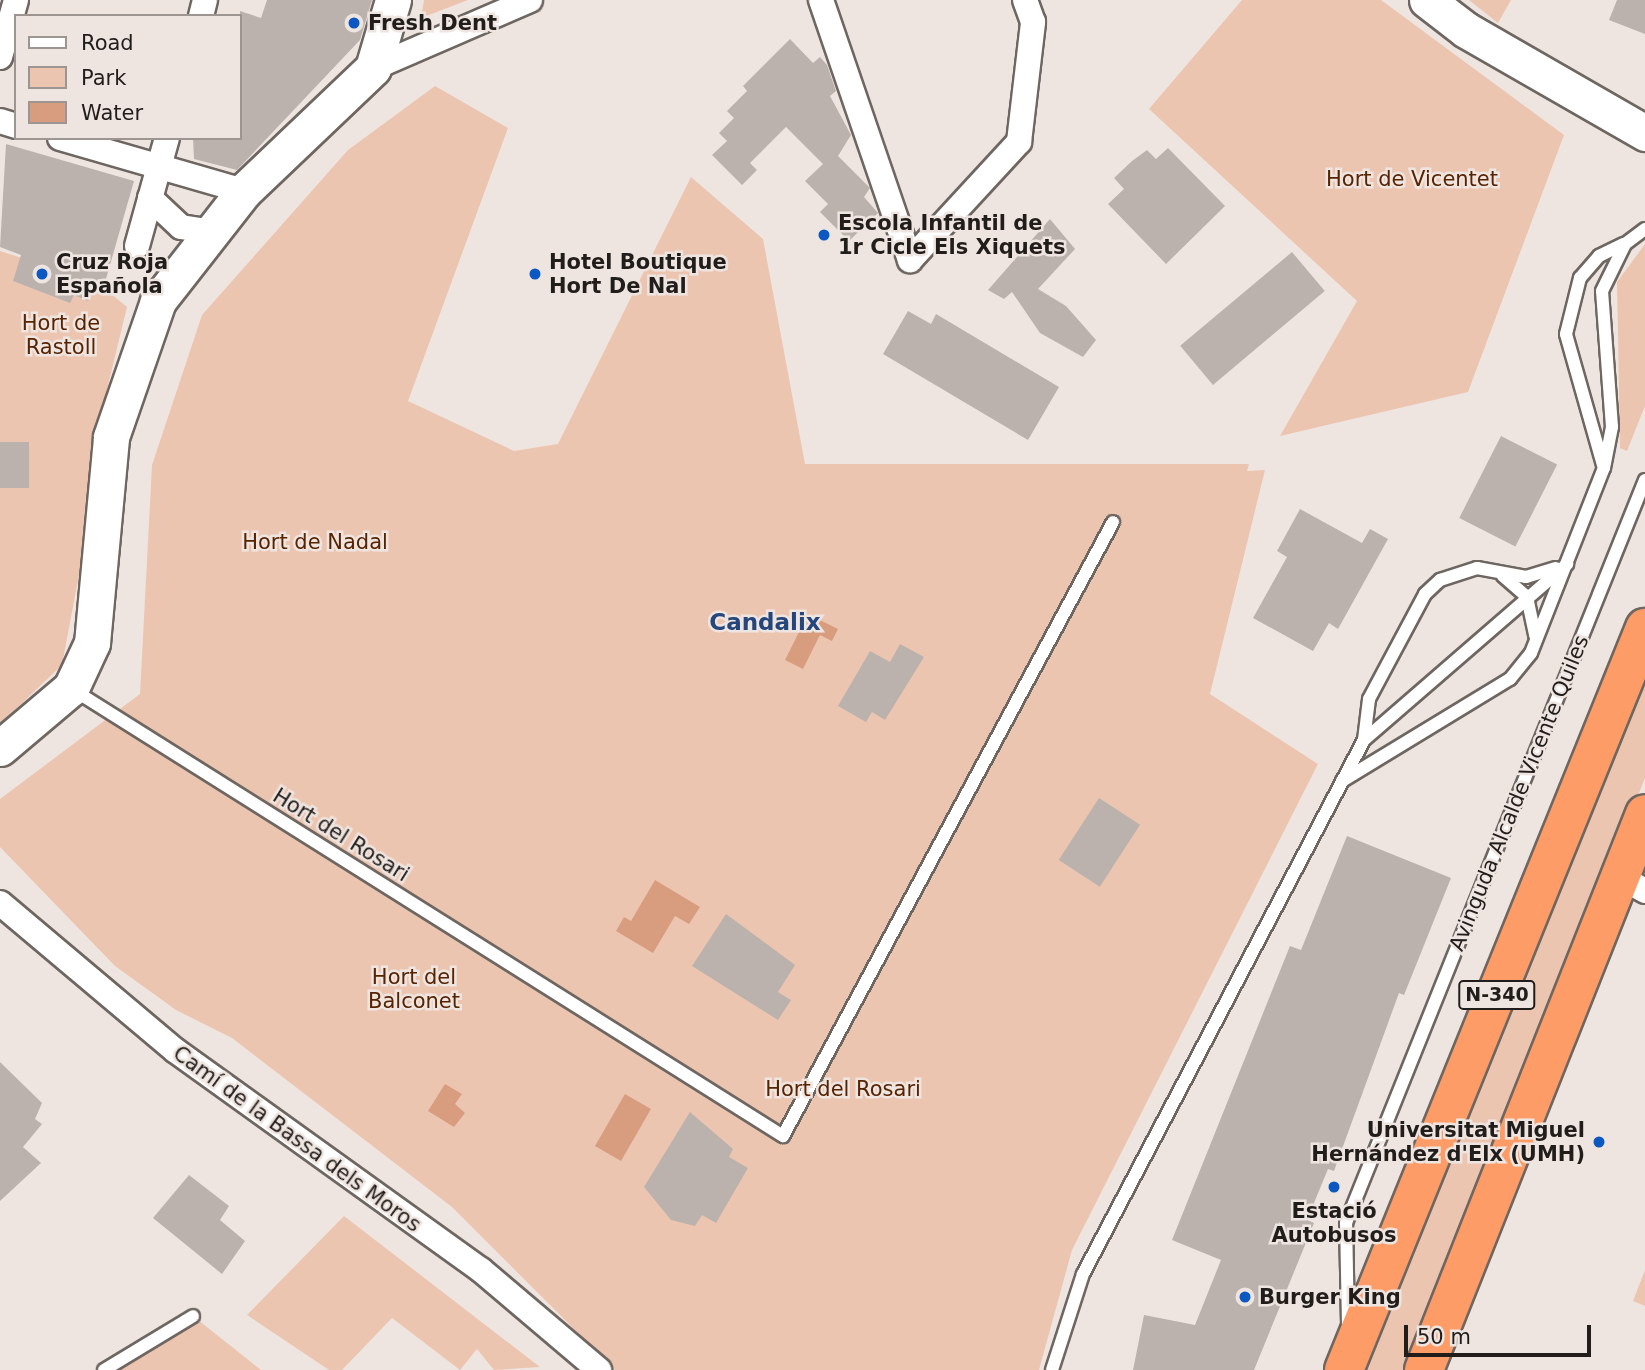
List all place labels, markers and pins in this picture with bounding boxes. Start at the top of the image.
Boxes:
place label: Fresh Dent [368,10,497,36]
marker: Fresh Dent [346,15,362,31]
place label: Escola Infantil de 1r Cicle Els Xiquets [838,210,1066,260]
marker: Escola Infantil de 1r Cicle Els Xiquets [816,227,832,243]
place label: Cruz Roja Española [56,249,168,299]
place label: Hotel Boutique Hort De Nal [549,249,727,299]
marker: Cruz Roja Española [34,266,50,282]
marker: Hotel Boutique Hort De Nal [527,266,543,282]
place label: Universitat Miguel Hernández d'Elx (UMH) [1311,1117,1585,1167]
marker: Universitat Miguel Hernández d'Elx (UMH) [1591,1134,1607,1150]
marker: Estació Autobusos [1326,1179,1342,1195]
place label: Estació Autobusos [1271,1198,1397,1248]
place label: Burger King [1259,1284,1401,1310]
marker: Burger King [1237,1289,1253,1305]

